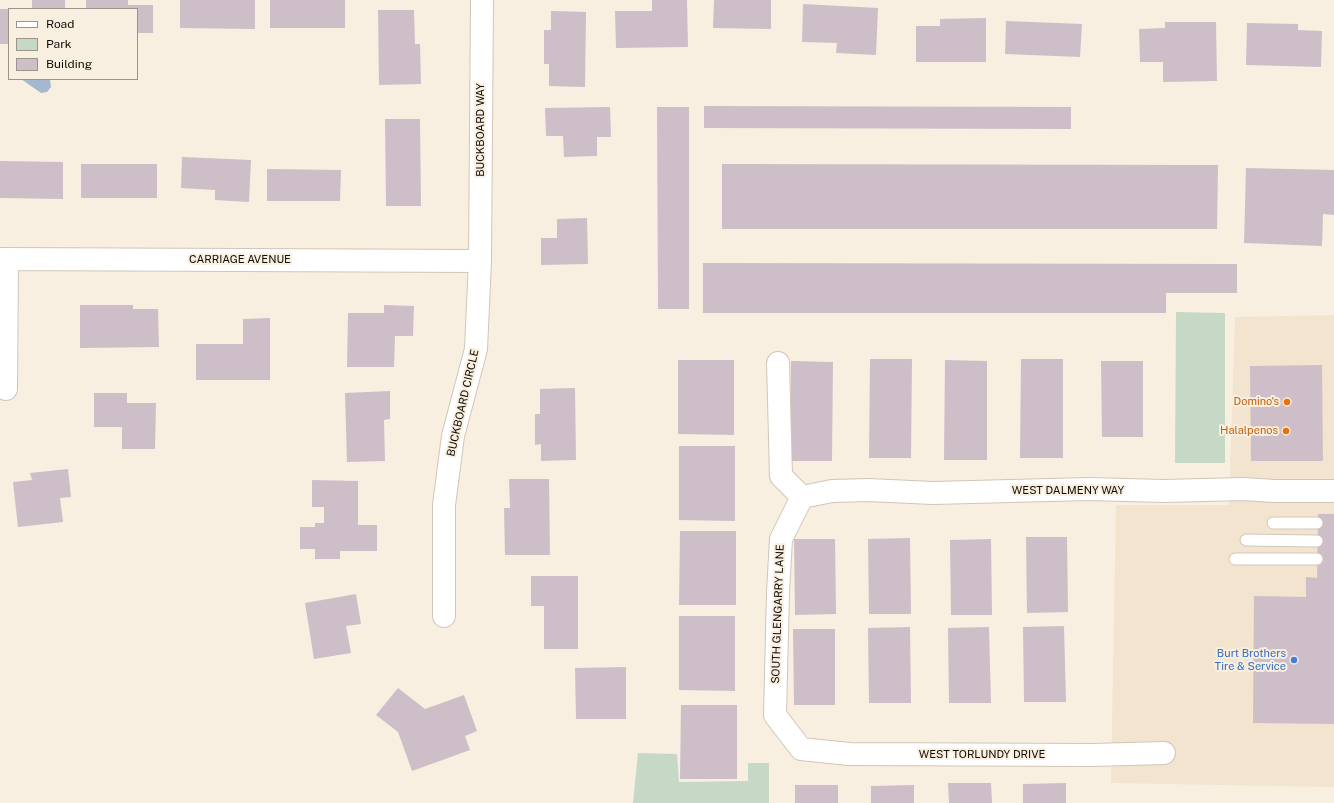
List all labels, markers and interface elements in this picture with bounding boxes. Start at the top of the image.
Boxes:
legend [8,8,138,80]
text: Road [46,17,74,31]
text: Park [46,37,72,51]
text: Building [46,57,92,71]
street label: BUCKBOARD WAY [474,83,488,177]
street label: CARRIAGE AVENUE [189,253,291,267]
street label: BUCKBOARD CIRCLE [444,348,482,458]
place label: Domino's [1234,395,1279,409]
marker: Domino's [1282,397,1292,407]
place label: Halalpenos [1220,424,1278,438]
marker: Halalpenos [1281,426,1291,436]
street label: WEST DALMENY WAY [1012,484,1124,498]
street label: SOUTH GLENGARRY LANE [769,544,787,684]
place label: Burt Brothers Tire & Service [1215,647,1286,673]
marker: Burt Brothers Tire & Service [1289,655,1299,665]
street label: WEST TORLUNDY DRIVE [919,748,1045,762]

